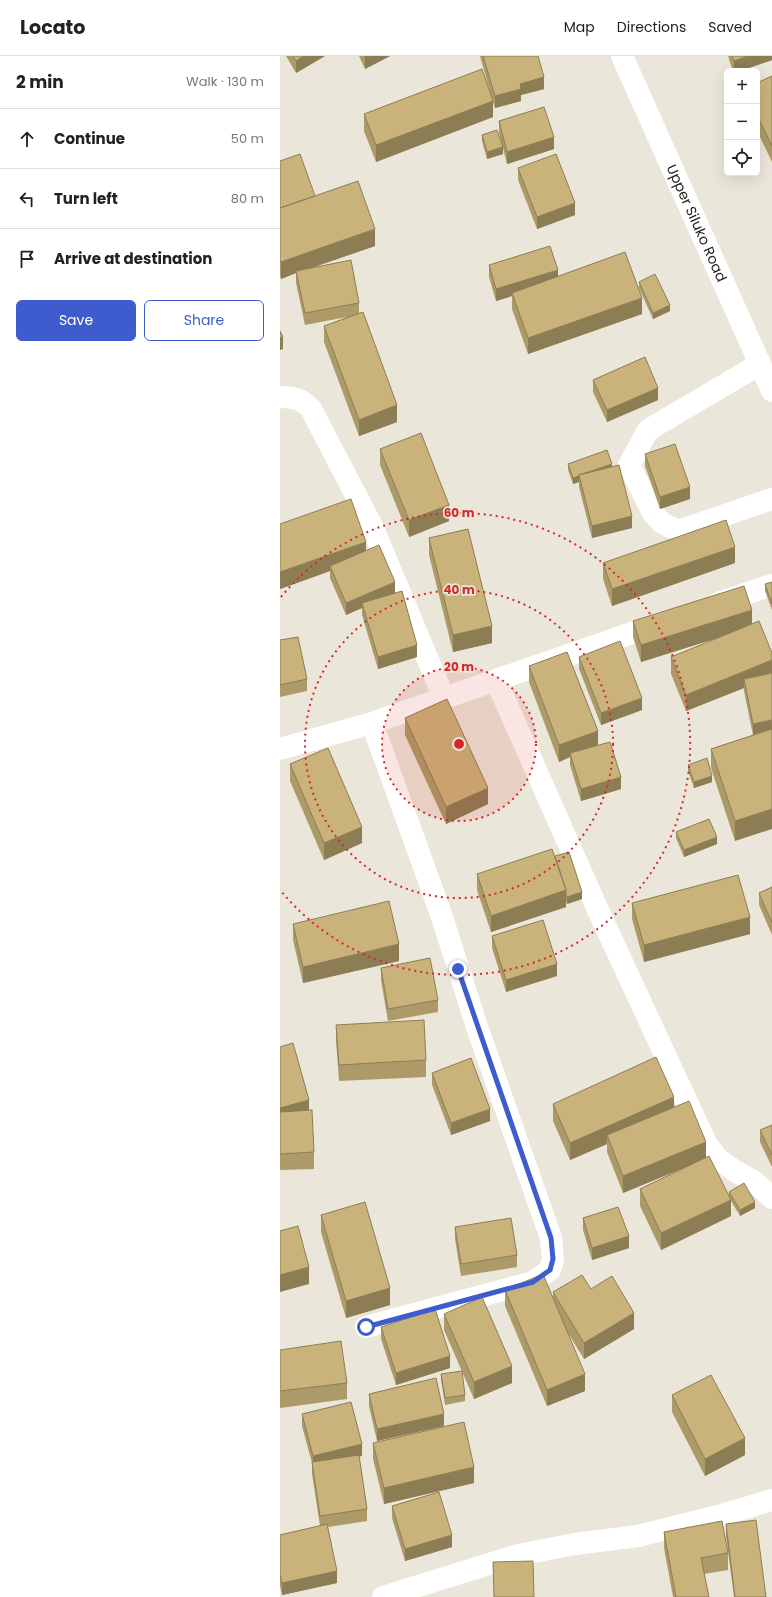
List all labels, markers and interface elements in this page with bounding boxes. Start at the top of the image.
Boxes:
text: Locato [20,14,85,41]
text: Map [564,17,595,37]
text: Directions [617,17,686,37]
text: Saved [708,17,752,37]
map controls [724,68,760,176]
button: + [724,68,760,104]
text: 2 min [16,70,64,94]
text: Walk · 130 m [186,72,264,91]
button: − [724,104,760,140]
icon: ahead [16,128,38,150]
text: Continue [54,128,125,149]
text: 50 m [231,129,264,148]
button: locate [724,140,760,176]
street label: Upper Siluko Road [662,161,732,285]
icon: left [16,188,38,210]
text: Turn left [54,188,118,209]
text: 80 m [231,189,264,208]
icon: arrive [16,248,38,270]
text: Arrive at destination [54,248,212,269]
button: Save [16,300,136,341]
button: Share [144,300,264,341]
text: 60 m [444,504,475,521]
text: 40 m [443,581,475,598]
text: 20 m [444,658,474,675]
centre of rings [452,737,466,751]
route end [449,960,467,978]
route start [357,1318,375,1336]

